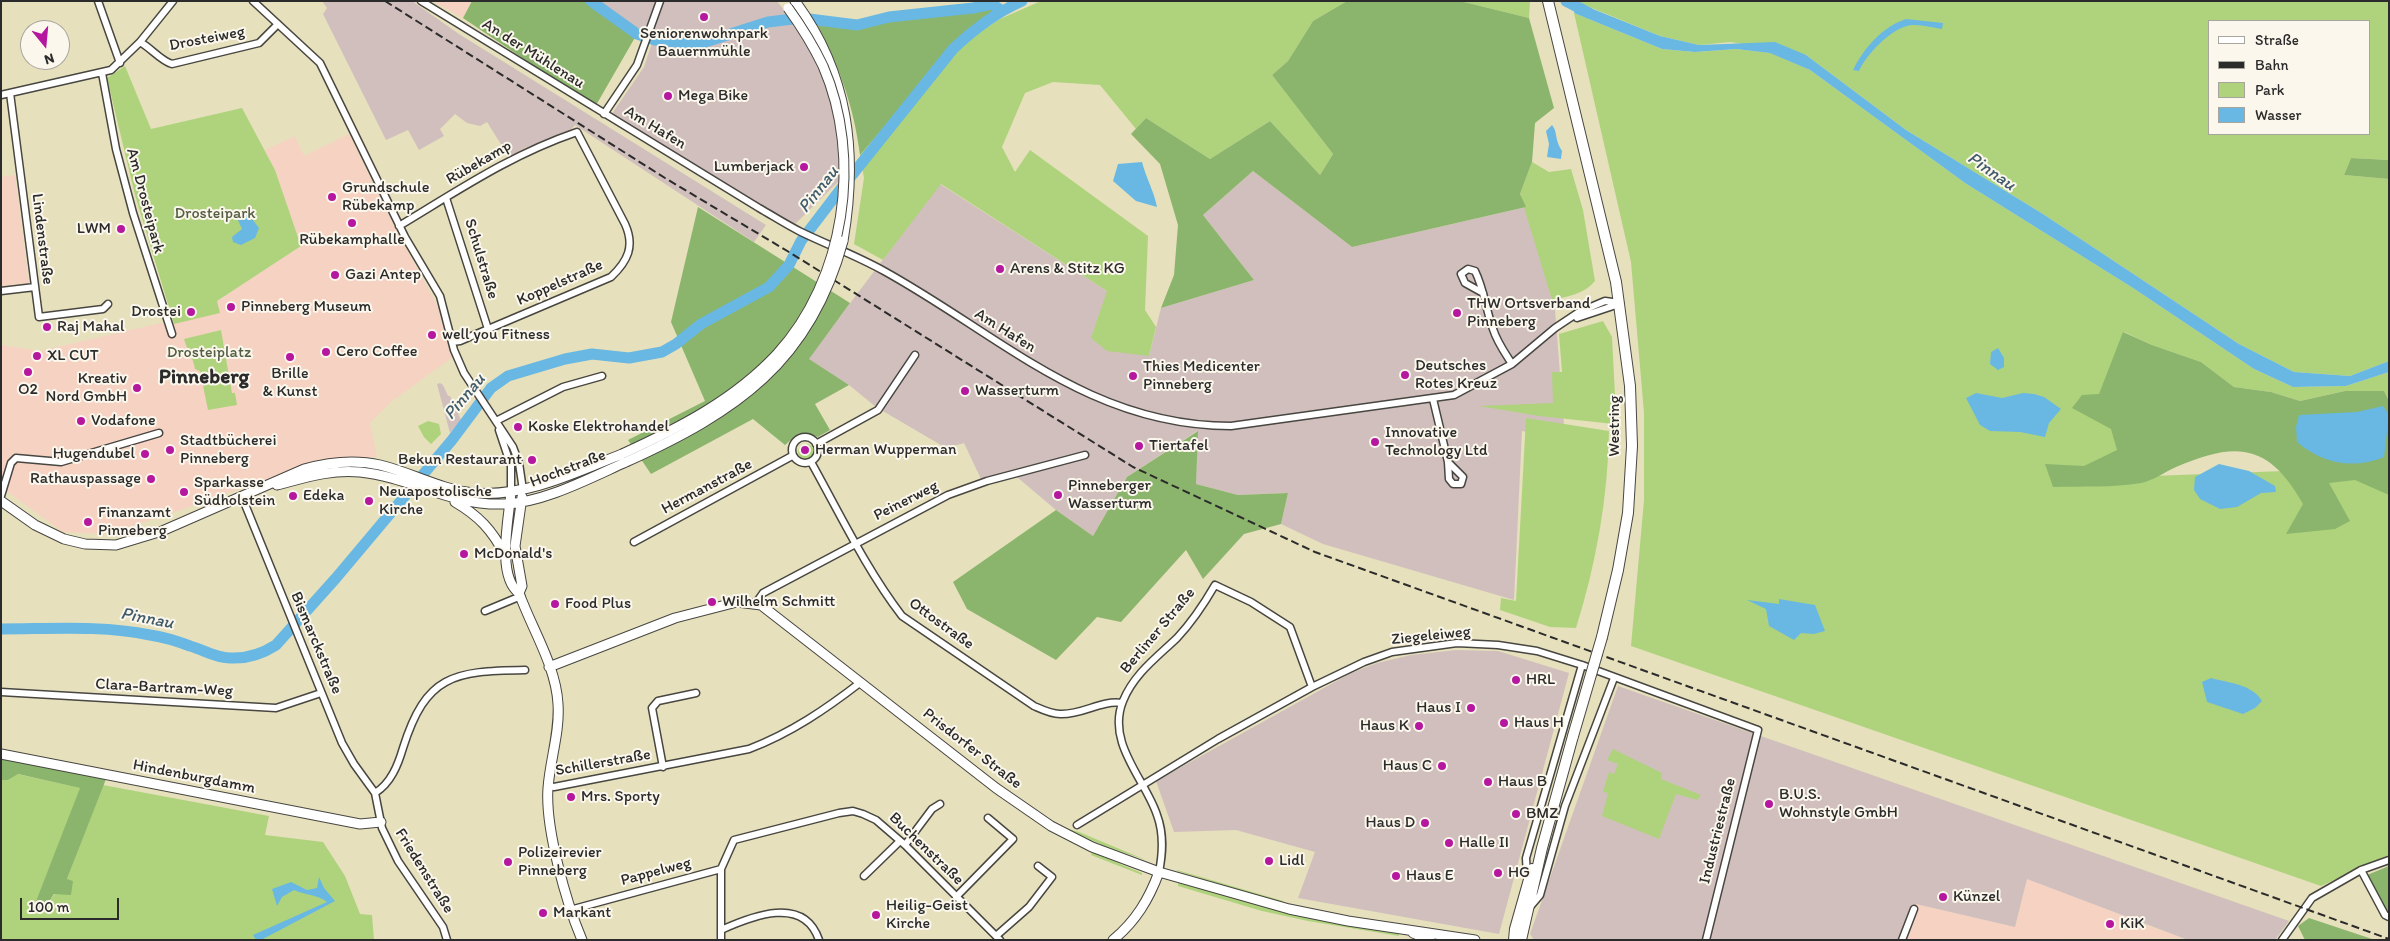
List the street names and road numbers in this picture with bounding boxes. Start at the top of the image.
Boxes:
street label: An der Mühlenau [478,15,588,93]
street label: Drosteiweg [168,22,246,56]
street label: Am Hafen [621,102,689,154]
street label: Rübekamp [443,137,515,189]
street label: Am Drosteipark [122,146,168,256]
street label: Lindenstraße [27,192,57,286]
street label: Schulstraße [460,217,502,301]
street label: Koppelstraße [514,256,606,310]
street label: Am Hafen [971,305,1039,357]
street label: Westring [1605,395,1625,457]
street label: Hochstraße [527,446,609,492]
street label: Hermanstraße [658,455,756,519]
street label: Peinerweg [870,477,942,525]
street label: Berliner Straße [1116,584,1200,678]
street label: Bismarckstraße [286,589,346,697]
street label: Ottostraße [905,594,977,654]
street label: Ziegeleiweg [1390,622,1472,650]
street label: Clara-Bartram-Weg [95,675,233,701]
street label: Prisdorfer Straße [919,704,1025,794]
street label: Schillerstraße [554,745,652,781]
street label: Hindenburgdamm [131,756,257,798]
street label: Industriestraße [1696,776,1740,886]
street label: Buchenstraße [885,808,967,890]
street label: Friedenstraße [390,825,458,917]
street label: Pappelweg [619,853,693,891]

